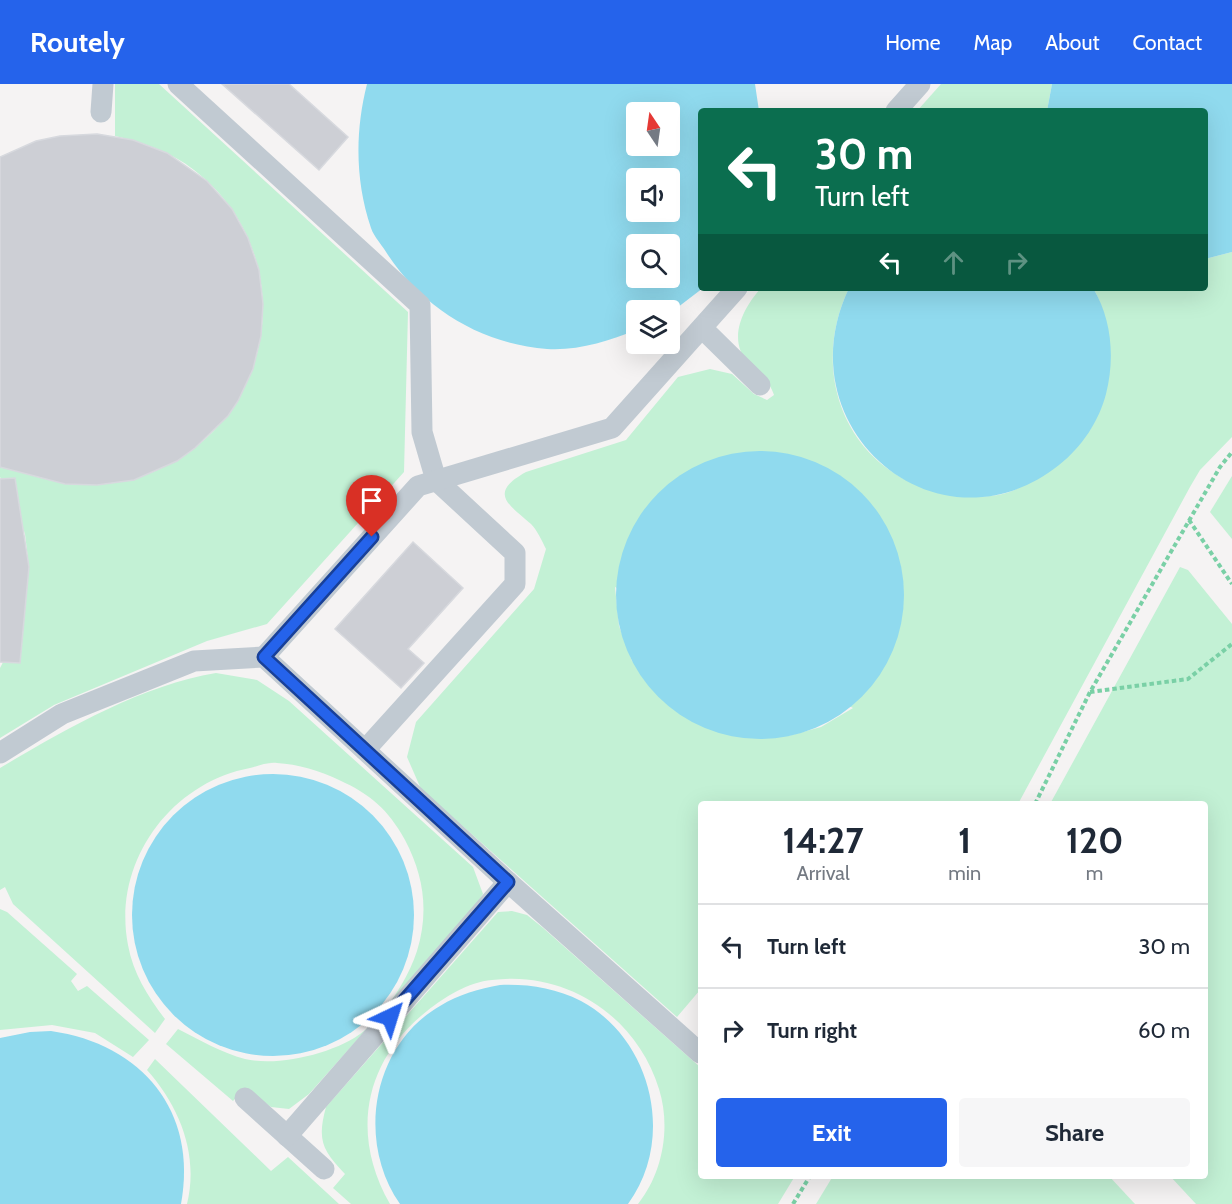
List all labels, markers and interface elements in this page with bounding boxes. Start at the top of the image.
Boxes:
text: Routely [30,25,125,59]
text: Home [885,30,941,55]
text: Map [974,30,1012,55]
text: About [1045,30,1099,55]
text: Contact [1132,30,1202,55]
north arrow [626,102,680,156]
map controls [626,102,680,354]
text: 30 m [815,128,913,180]
icon: left [716,132,794,210]
button: sound [626,168,680,222]
text: Turn left [815,180,909,213]
button: search [626,234,680,288]
icon: left [874,246,907,279]
icon: ahead [937,246,970,279]
icon: right [1000,246,1033,279]
button: layers [626,300,680,354]
pin [346,475,397,537]
icon: arrive [355,484,388,517]
text: 14:27 [783,818,864,862]
text: 1 [958,818,971,862]
text: 120 [1066,818,1123,862]
text: Arrival [796,861,850,885]
text: min [948,861,981,885]
text: m [1086,861,1103,885]
icon: left [716,930,749,963]
text: Turn left [767,933,846,960]
text: 30 m [1138,933,1190,960]
position arrow [358,985,422,1049]
icon: right [716,1014,749,1047]
text: Turn right [767,1017,857,1044]
text: 60 m [1138,1017,1190,1044]
button: Exit [716,1098,947,1167]
button: Share [959,1098,1190,1167]

